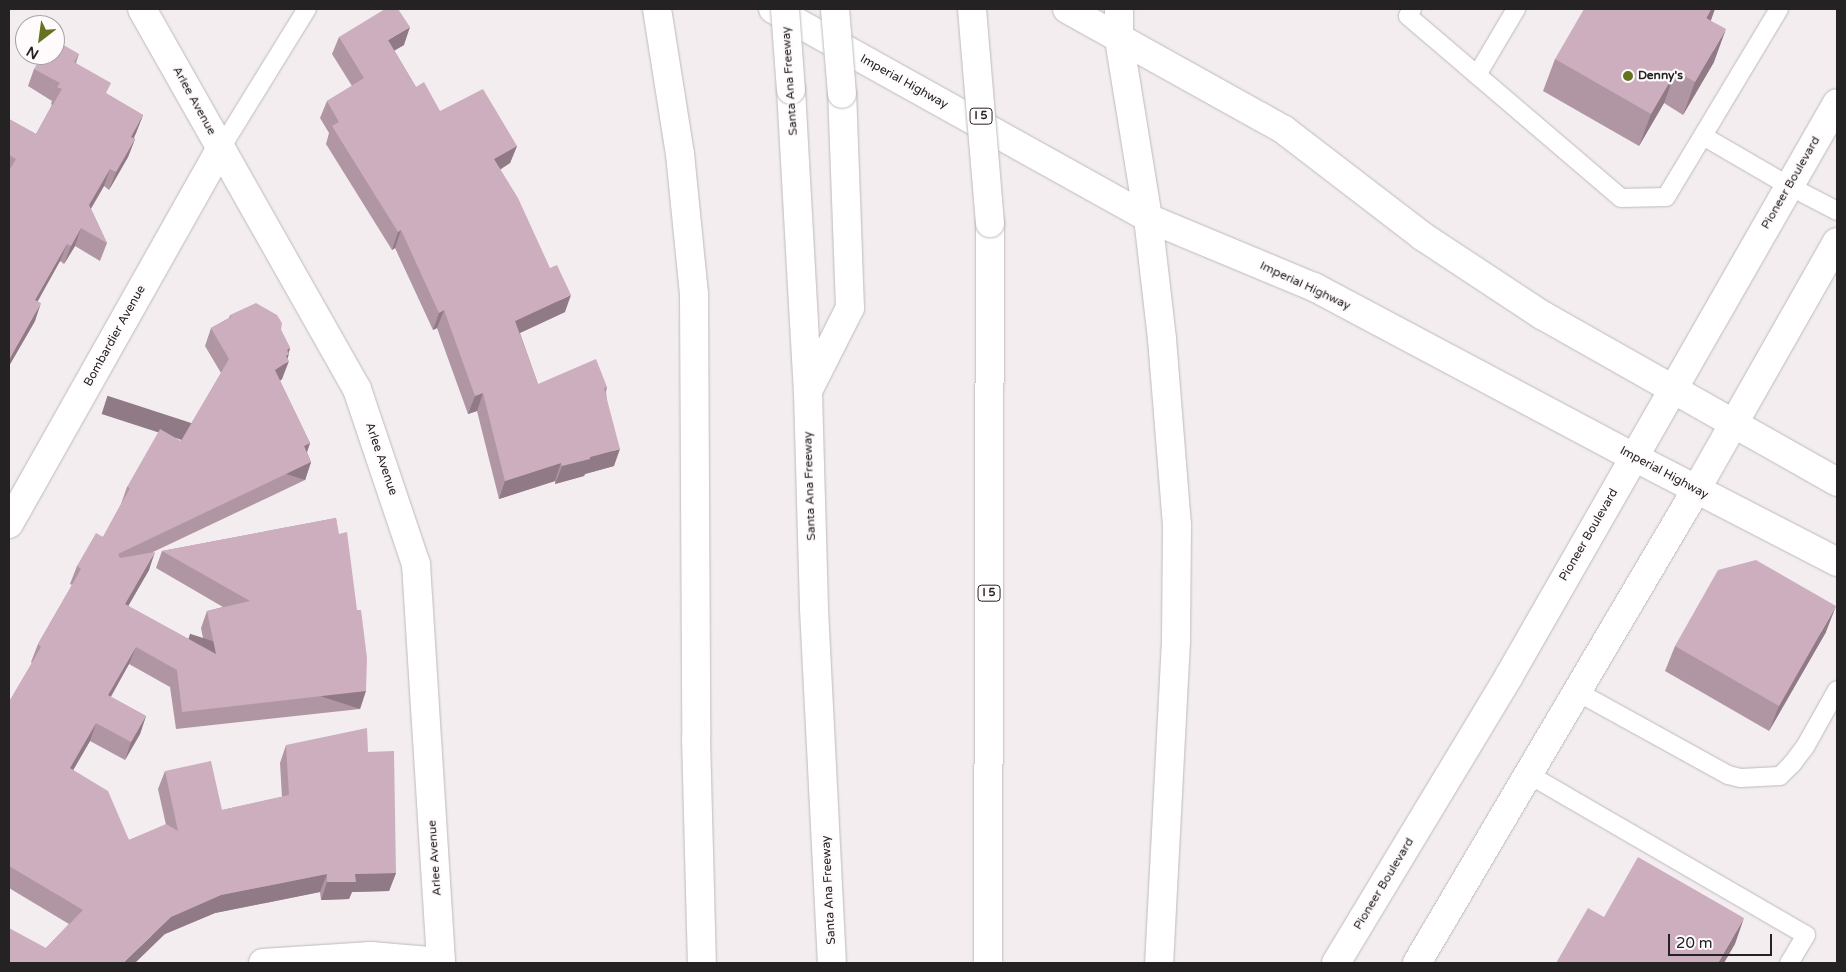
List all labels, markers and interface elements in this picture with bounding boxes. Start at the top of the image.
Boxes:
north arrow [15,15,65,65]
street label: Santa Ana Freeway [779,26,801,136]
text: N [24,42,42,63]
street label: Imperial Highway [858,52,950,112]
street label: Arlee Avenue [169,64,219,138]
place label: Denny's [1638,69,1683,83]
marker: Denny's [1622,70,1634,82]
road number: I 5 [968,108,994,124]
street label: Pioneer Boulevard [1759,134,1823,232]
street label: Imperial Highway [1257,259,1353,313]
street label: Bombardier Avenue [81,283,149,389]
street label: Arlee Avenue [362,421,400,497]
street label: Santa Ana Freeway [801,431,819,541]
street label: Imperial Highway [1617,444,1711,502]
street label: Pioneer Boulevard [1557,486,1621,584]
road number: I 5 [976,584,1002,602]
street label: Arlee Avenue [425,820,445,896]
street label: Santa Ana Freeway [819,835,839,945]
street label: Pioneer Boulevard [1351,836,1417,932]
scale bar [1671,924,1775,956]
text: 20 m [1676,934,1713,952]

